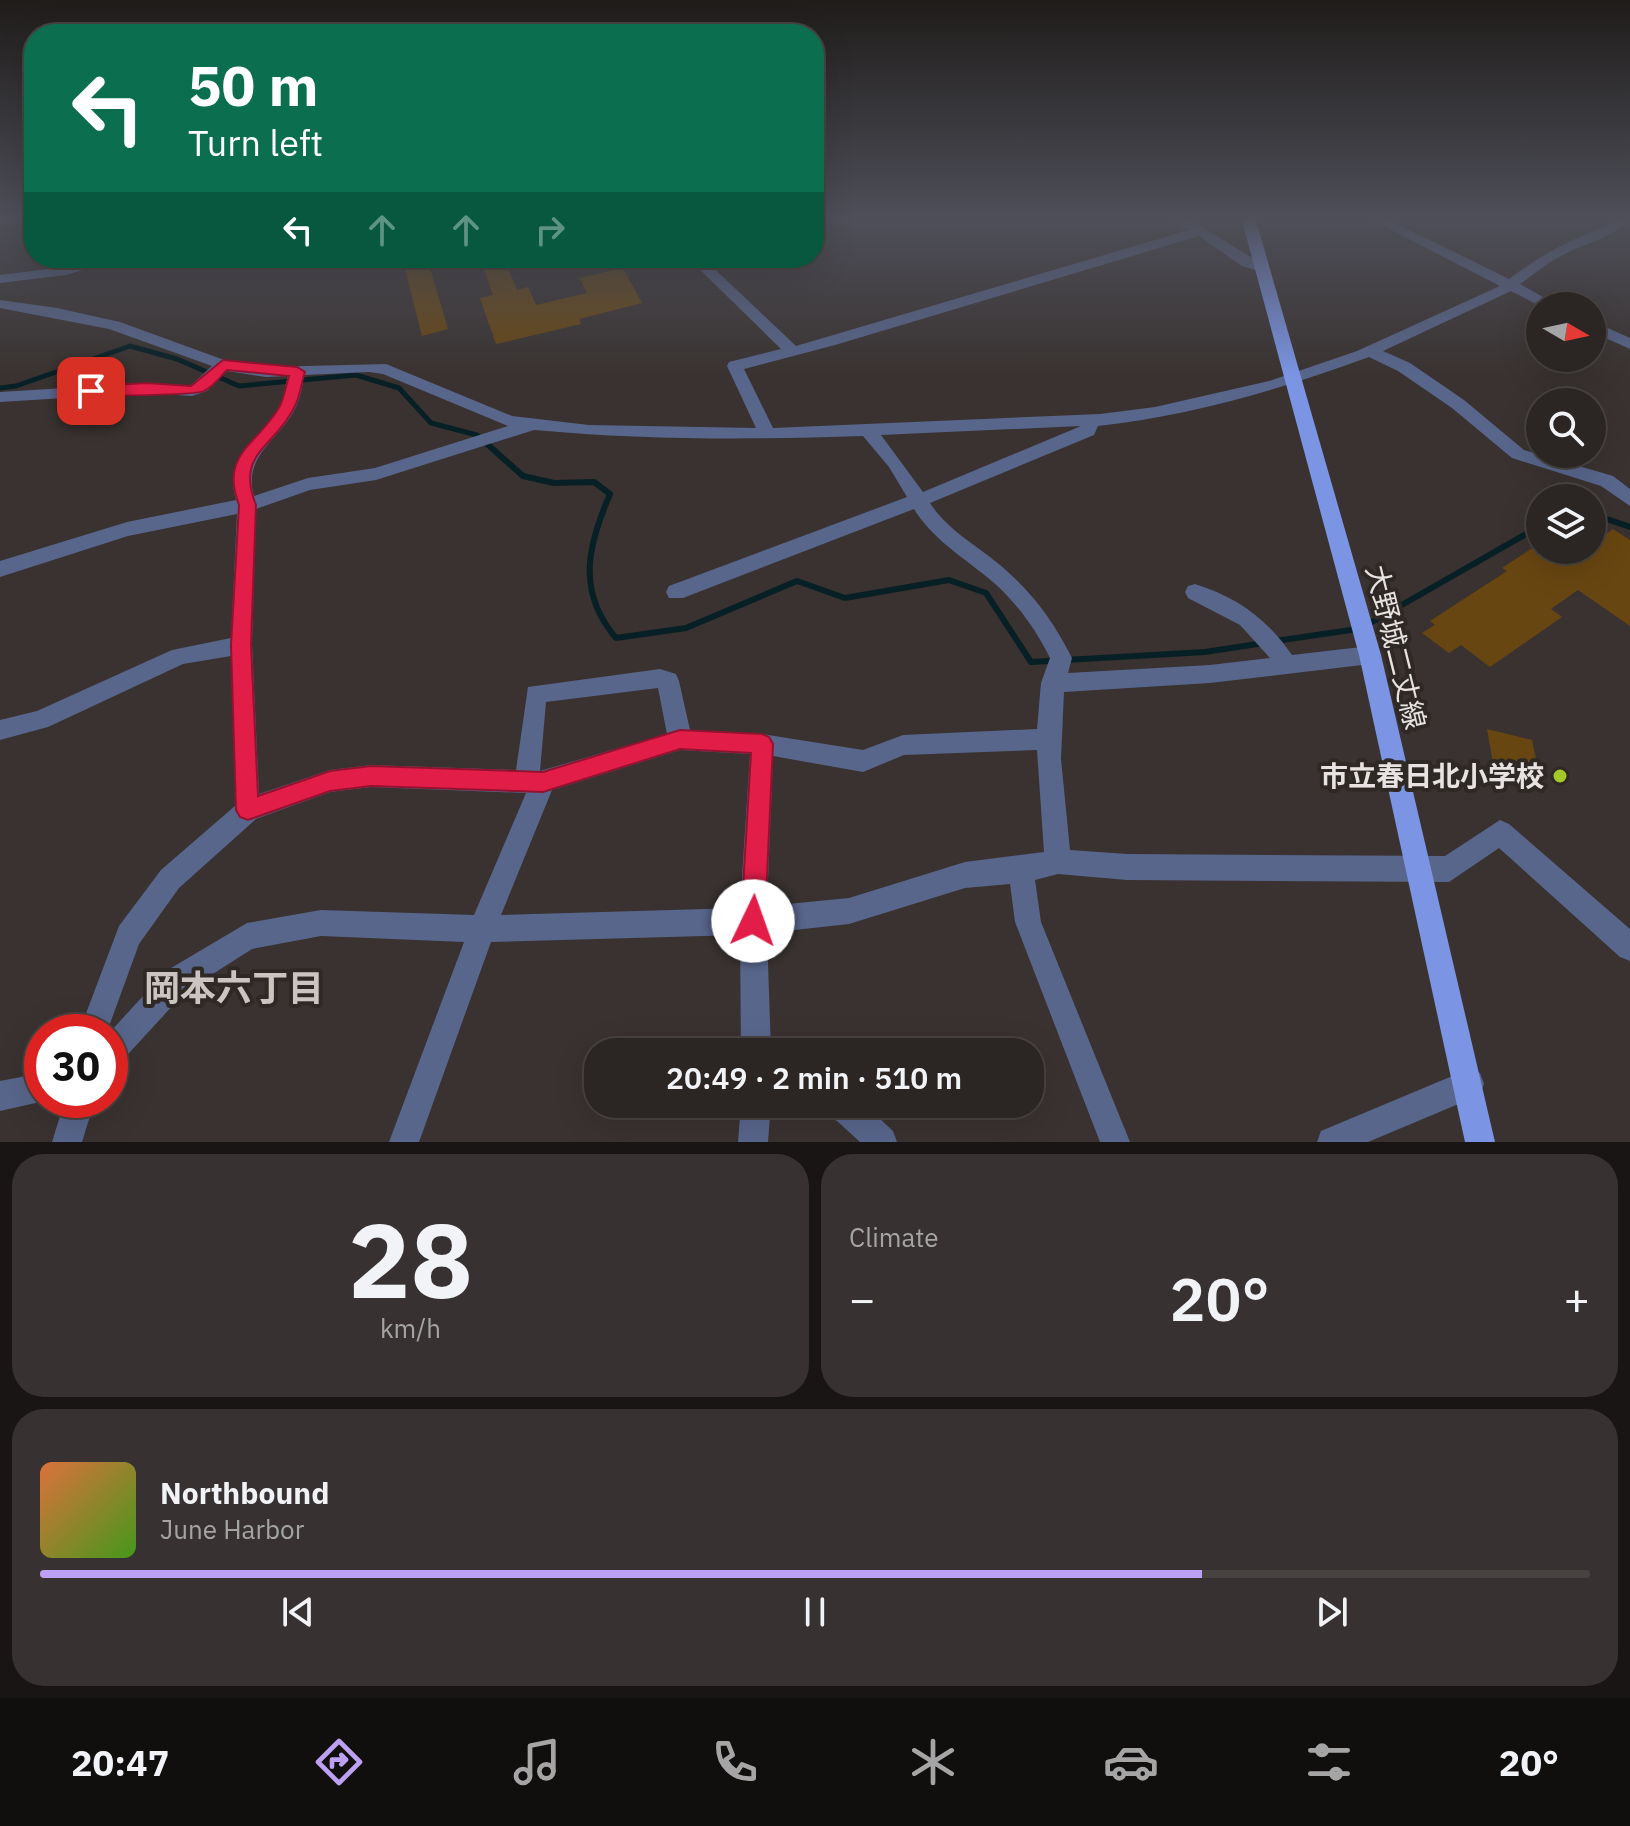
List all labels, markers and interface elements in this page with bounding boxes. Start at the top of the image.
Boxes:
text: 50 m [188,49,318,121]
icon: left [56,56,160,160]
text: Turn left [188,119,323,166]
icon: left [276,208,320,252]
icon: ahead [360,208,404,252]
icon: ahead [444,208,488,252]
icon: right [528,208,572,252]
north arrow [1526,292,1606,372]
map controls [1526,292,1606,564]
pin [57,357,125,425]
icon: arrive [69,369,113,413]
button: search [1526,388,1606,468]
button: layers [1526,484,1606,564]
street label: 大野城二丈線 [1358,561,1435,733]
place label: 市立春日北小学校 [1320,757,1544,794]
marker: 市立春日北小学校 [1551,767,1569,785]
position arrow [711,879,795,963]
district label: 岡本六丁目 [144,964,324,1011]
speed limit sign: 30 [24,1014,128,1118]
text: 20:49 · 2 min · 510 m [666,1058,962,1097]
text: 28 [348,1191,473,1327]
text: Climate [849,1220,939,1254]
text: 20° [1169,1259,1270,1338]
text: − [849,1270,875,1327]
text: + [1564,1270,1590,1327]
text: km/h [380,1311,441,1345]
text: Northbound [160,1473,329,1512]
text: June Harbor [160,1512,304,1546]
icon: previous [276,1590,320,1634]
icon: pause [793,1590,837,1634]
icon: next [1310,1590,1354,1634]
icon: directions [311,1734,367,1790]
icon: music [509,1734,565,1790]
icon: phone [707,1734,763,1790]
icon: climate [905,1734,961,1790]
icon: car [1103,1734,1159,1790]
icon: filters [1301,1734,1357,1790]
text: 20:47 [71,1739,169,1786]
text: 20° [1499,1739,1559,1786]

